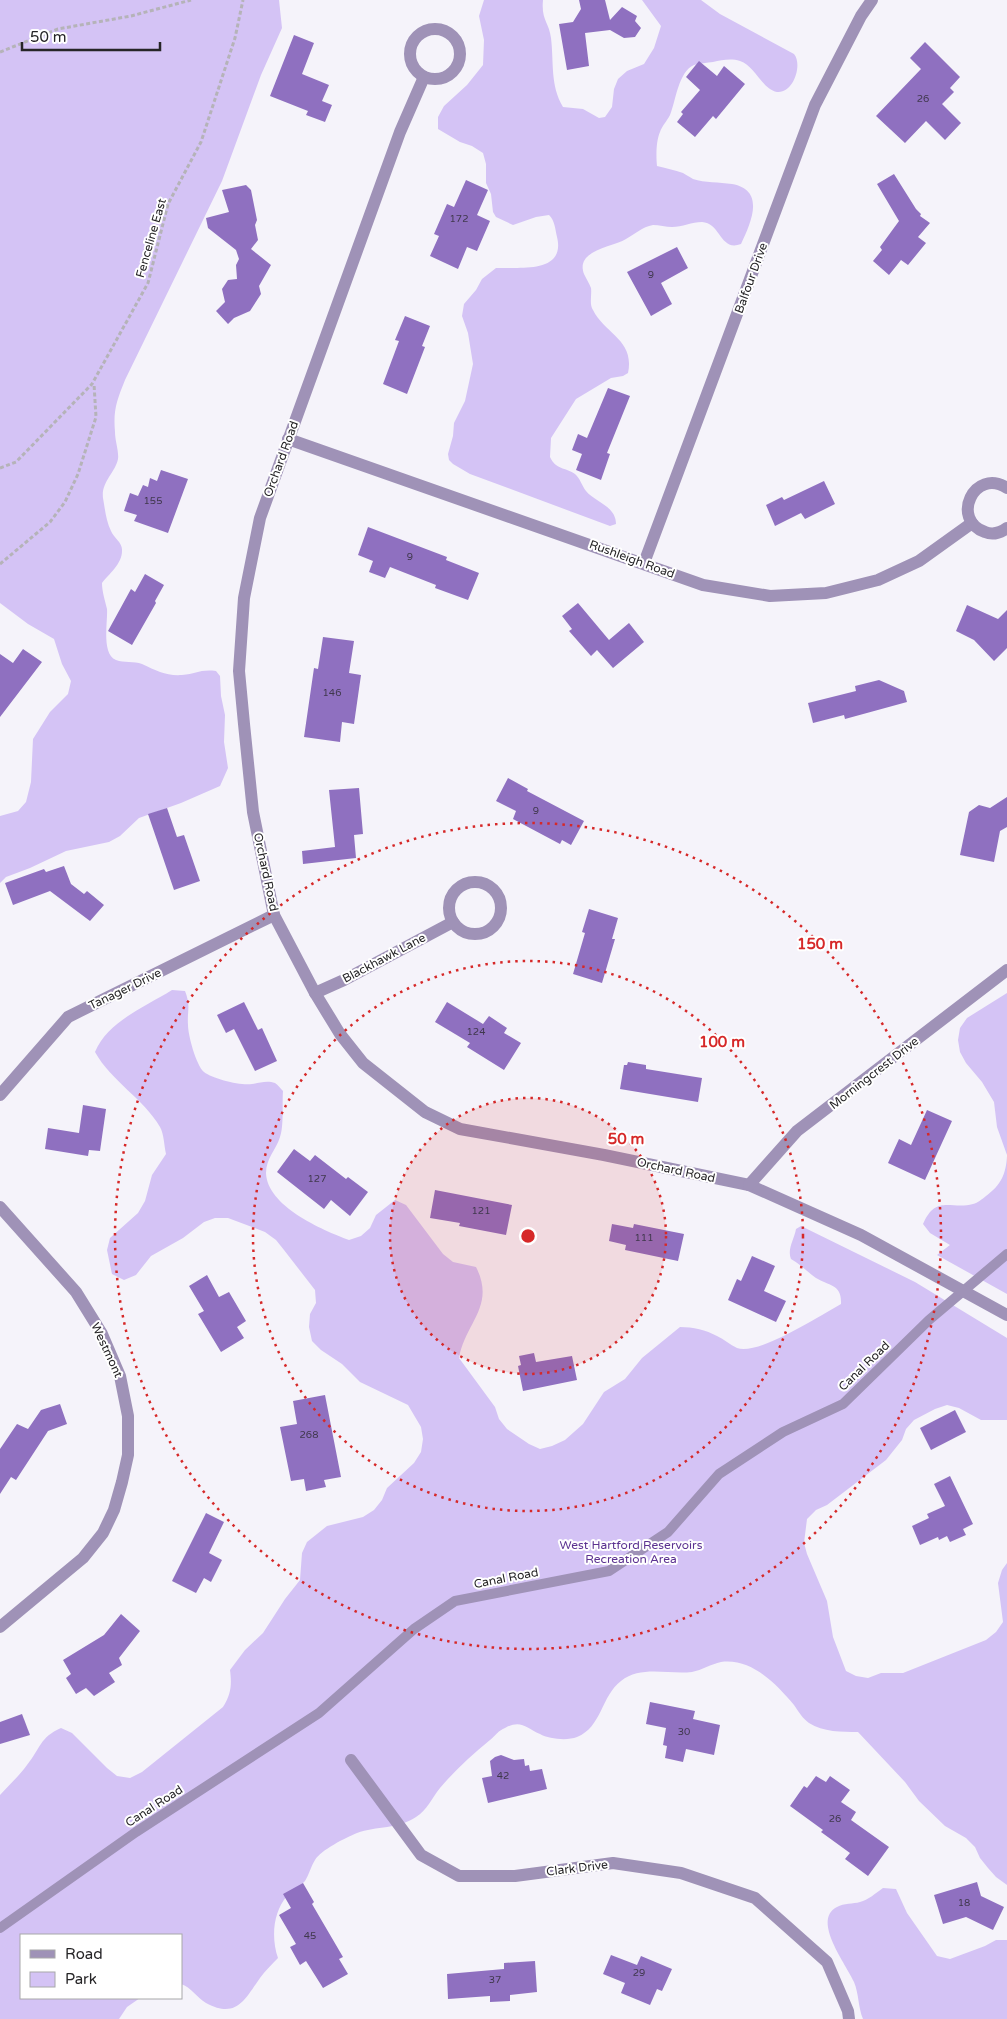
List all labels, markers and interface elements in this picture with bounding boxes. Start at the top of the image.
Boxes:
scale bar [22,20,160,52]
text: 50 m [30,28,67,46]
house number: 26 [917,93,929,105]
street label: Fenceline East [133,196,169,279]
house number: 172 [450,213,468,225]
street label: Balfour Drive [732,241,770,315]
house number: 9 [648,269,654,281]
street label: Orchard Road [261,419,301,499]
house number: 155 [144,495,162,507]
street label: Rushleigh Road [587,537,677,581]
house number: 9 [407,551,413,563]
house number: 146 [323,687,341,699]
house number: 9 [533,805,539,817]
street label: Orchard Road [251,832,281,912]
street label: Blackhawk Lane [340,930,428,986]
text: 150 m [797,935,843,953]
street label: Tanager Drive [87,965,164,1013]
house number: 124 [467,1026,485,1038]
text: 100 m [699,1033,745,1051]
street label: Morningcrest Drive [827,1034,921,1112]
text: 50 m [608,1130,644,1148]
street label: Orchard Road [636,1155,716,1185]
house number: 127 [308,1173,326,1185]
house number: 121 [472,1205,490,1217]
centre of rings [519,1227,537,1245]
house number: 111 [635,1232,653,1244]
street label: Westmont [88,1320,126,1380]
street label: Canal Road [836,1338,892,1394]
house number: 268 [300,1429,318,1441]
park label: West Hartford Reservoirs Recreation Area [560,1538,703,1566]
street label: Canal Road [473,1565,539,1591]
house number: 30 [678,1726,690,1738]
house number: 42 [497,1770,509,1782]
street label: Canal Road [123,1782,185,1830]
house number: 26 [829,1813,841,1825]
street label: Clark Drive [545,1857,609,1879]
house number: 18 [958,1897,970,1909]
house number: 45 [304,1930,316,1942]
legend [20,1934,182,1999]
text: Road [65,1945,103,1963]
house number: 29 [633,1967,645,1979]
text: Park [65,1970,97,1988]
house number: 37 [489,1974,501,1986]

